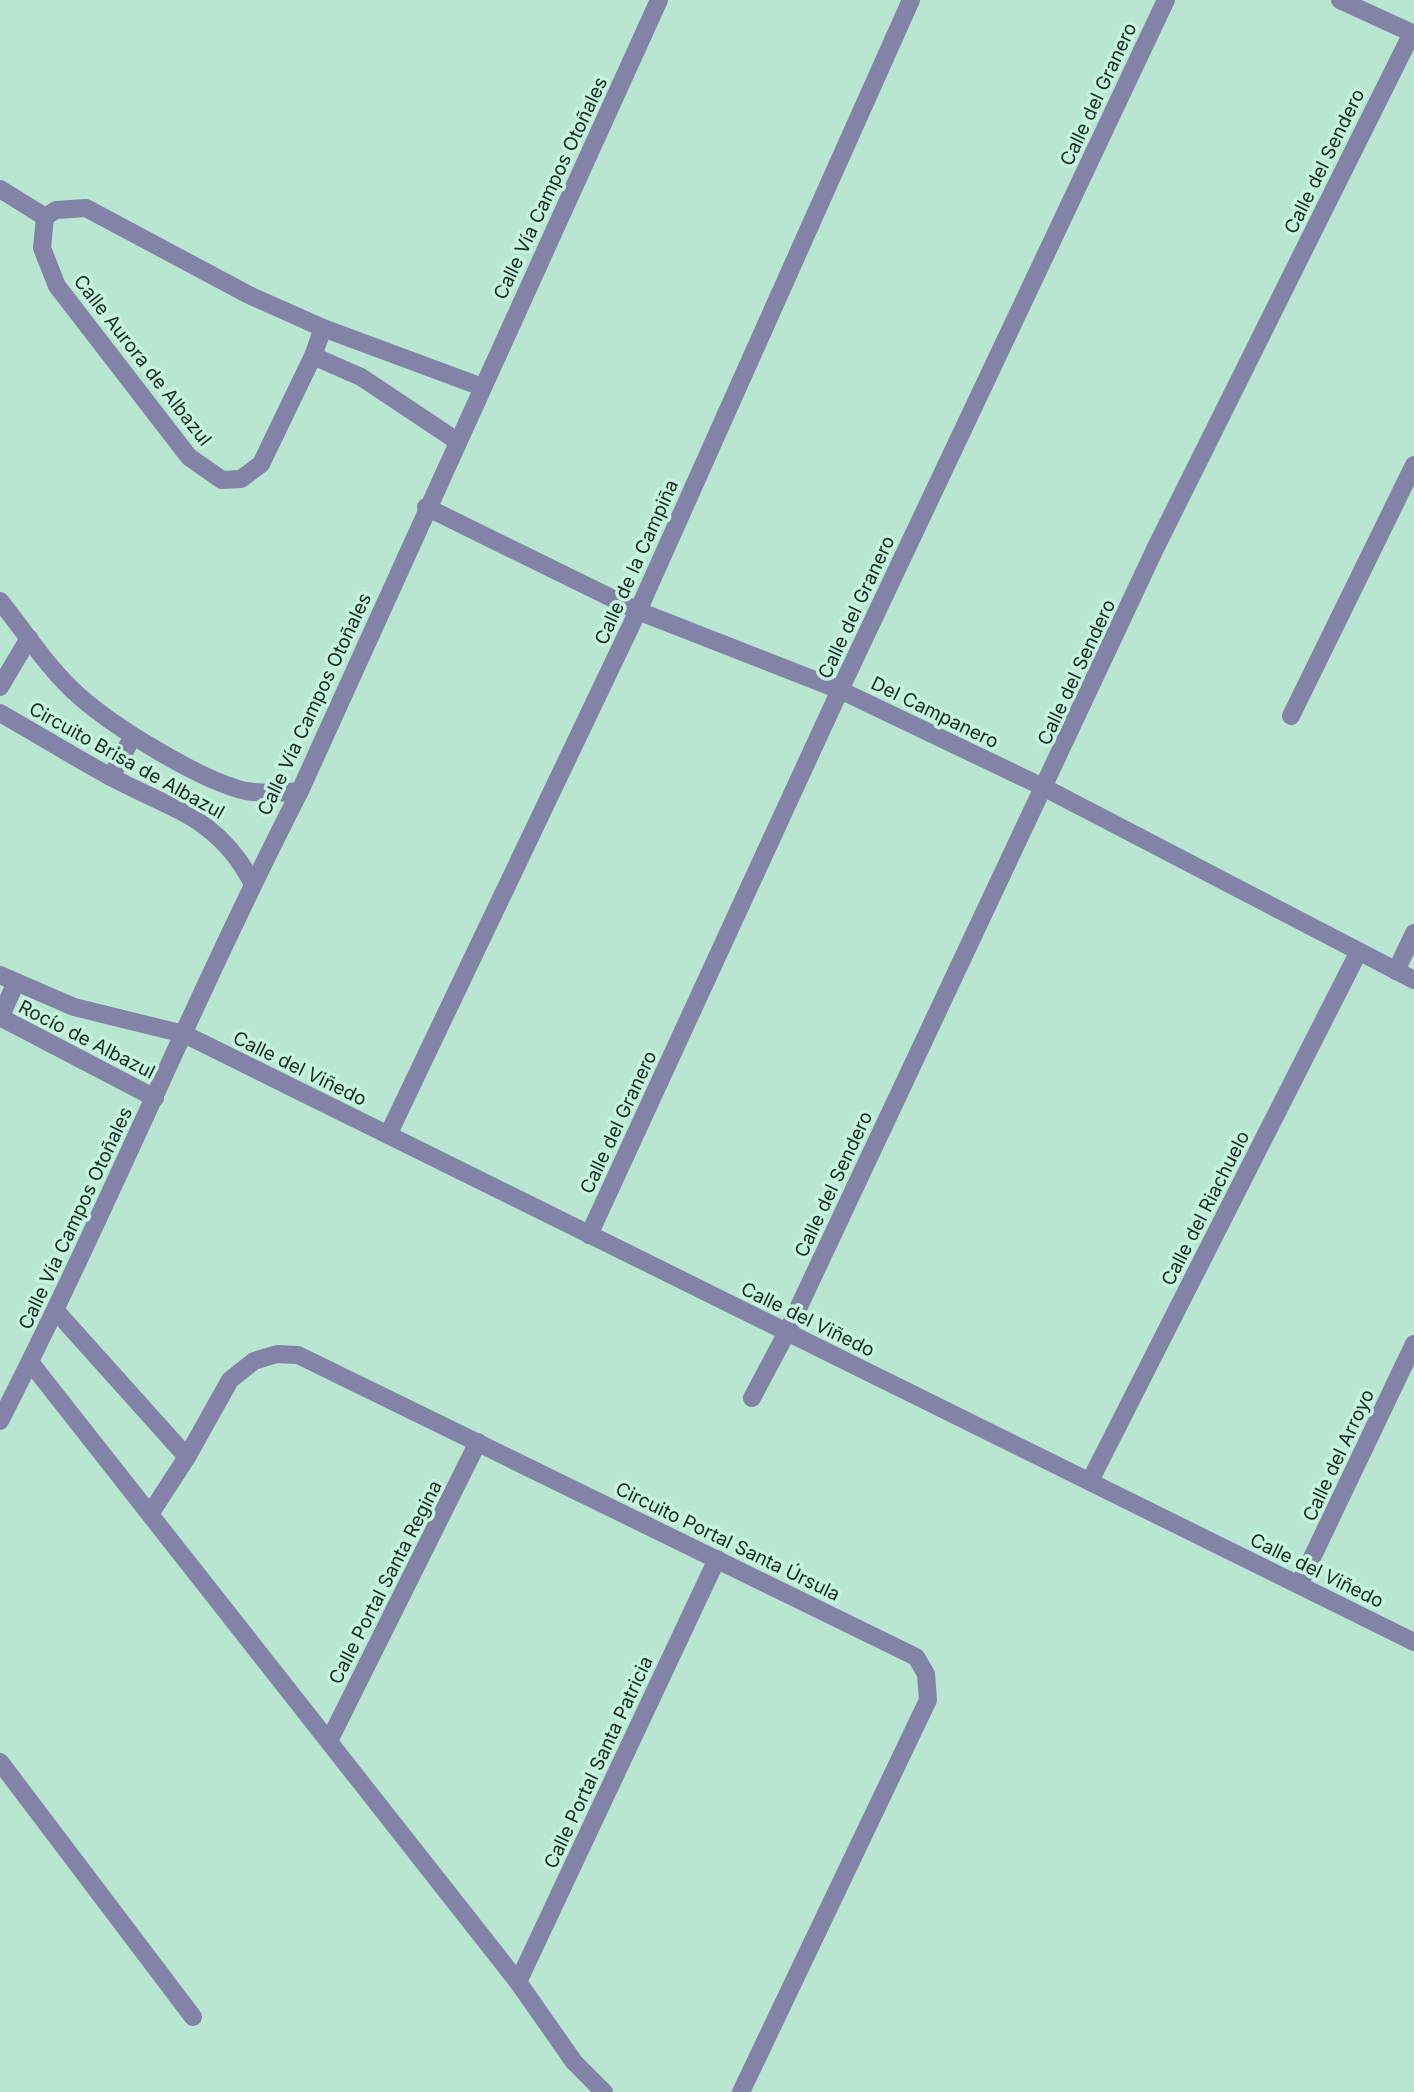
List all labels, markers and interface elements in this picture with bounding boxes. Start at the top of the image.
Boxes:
street label: Calle del Granero [1055,19,1142,169]
street label: Calle Vía Campos Otoñales [489,73,612,303]
street label: Calle del Sendero [1279,85,1369,237]
street label: Calle Aurora de Albazul [69,270,216,450]
street label: Calle de la Campiña [590,476,683,648]
street label: Calle del Granero [813,532,900,682]
street label: Calle Vía Campos Otoñales [253,589,376,819]
street label: Calle del Sendero [1033,596,1120,749]
street label: Del Campanero [867,672,1002,753]
street label: Circuito Brisa de Albazul [25,697,228,824]
street label: Rocío de Albazul [15,995,159,1084]
street label: Calle del Viñedo [229,1026,370,1111]
street label: Calle del Granero [575,1047,662,1197]
street label: Calle Vía Campos Otoñales [14,1103,137,1333]
street label: Calle del Sendero [790,1108,877,1261]
street label: Calle del Riachuelo [1156,1127,1254,1290]
street label: Calle del Viñedo [737,1277,878,1362]
street label: Calle del Arroyo [1298,1386,1379,1525]
street label: Circuito Portal Santa Úrsula [612,1476,844,1606]
street label: Calle Portal Santa Regina [324,1477,447,1688]
street label: Calle del Viñedo [1246,1528,1387,1613]
street label: Calle Portal Santa Patricia [539,1652,658,1872]

